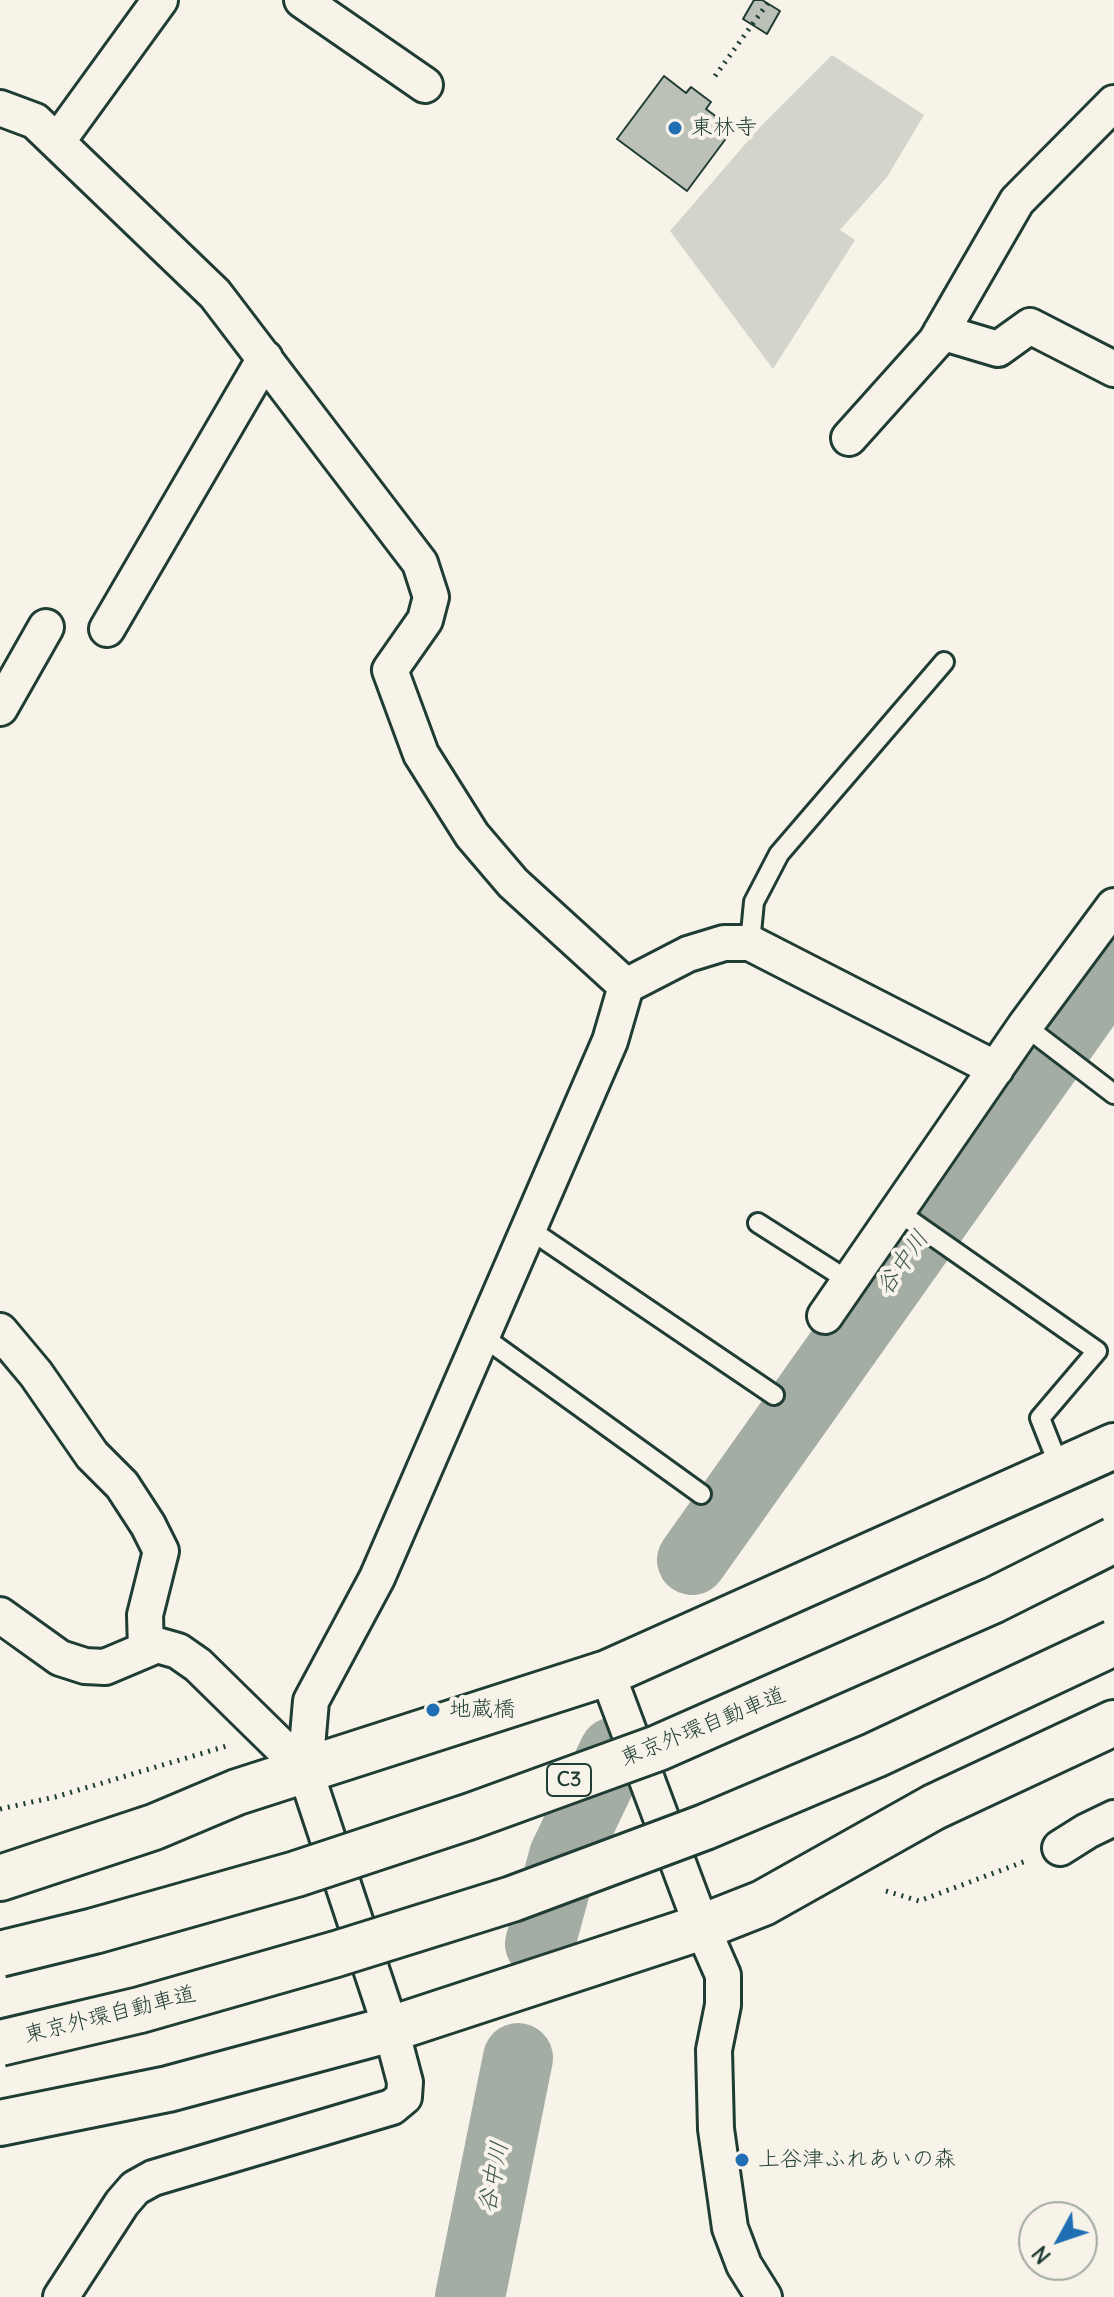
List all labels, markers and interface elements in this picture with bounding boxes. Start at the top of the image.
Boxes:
place label: 東林寺 [691,115,757,141]
marker: 東林寺 [666,119,684,137]
water label: 谷中川 [871,1225,935,1301]
street label: 東京外環自動車道 [616,1682,790,1772]
place label: 地蔵橋 [449,1697,515,1723]
marker: 地蔵橋 [424,1701,442,1719]
road number: C3 [547,1764,591,1796]
street label: 東京外環自動車道 [21,1981,199,2049]
water label: 谷中川 [473,2139,515,2215]
place label: 上谷津ふれあいの森 [758,2147,956,2173]
marker: 上谷津ふれあいの森 [733,2151,751,2169]
north arrow [1018,2201,1098,2281]
text: N [1026,2240,1057,2270]

